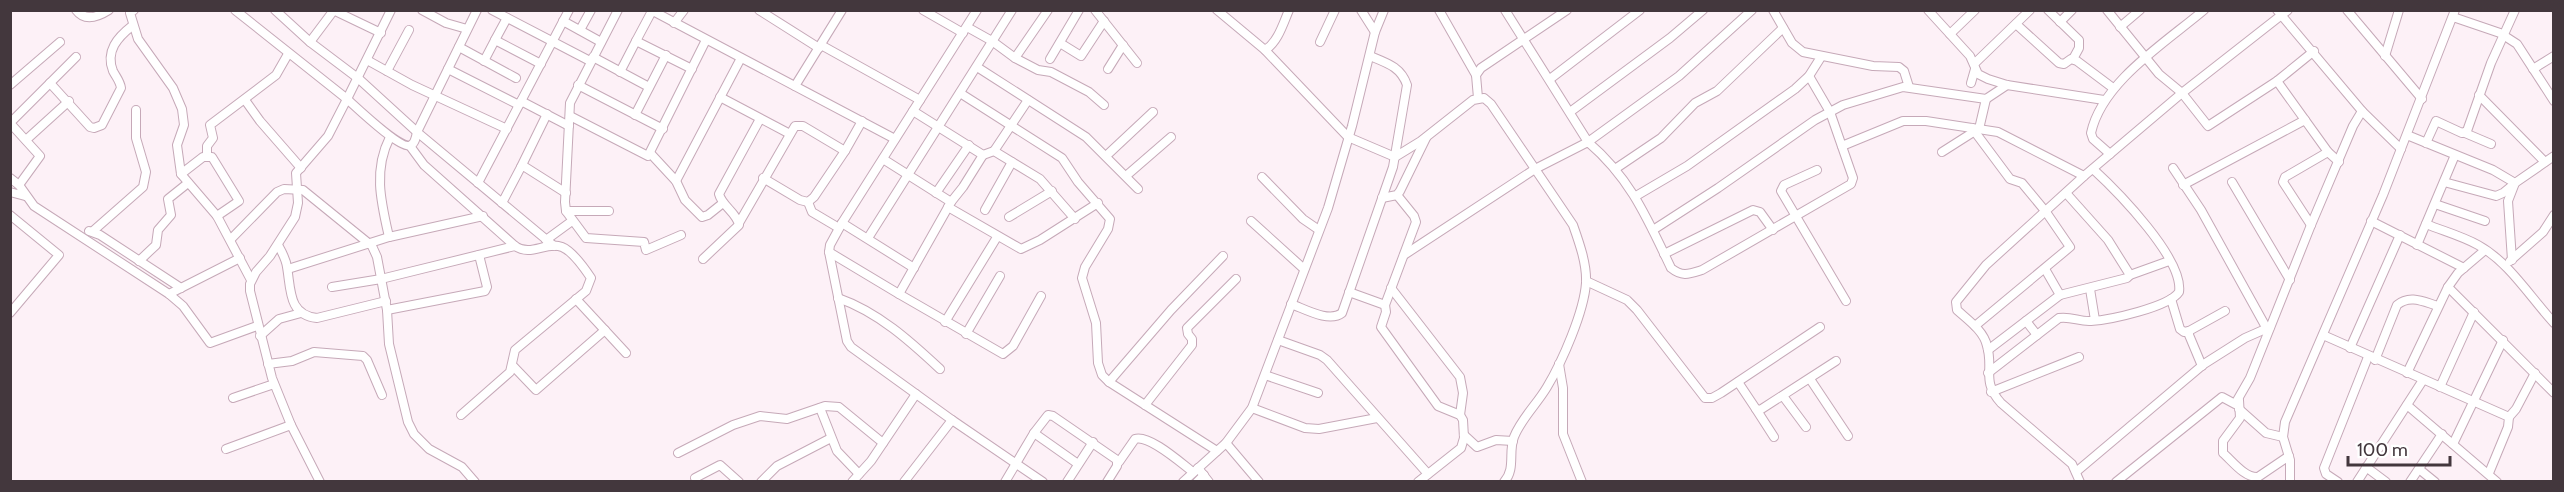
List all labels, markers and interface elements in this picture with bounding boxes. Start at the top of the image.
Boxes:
scale bar [2348,429,2450,467]
text: 100 m [2357,439,2408,461]

